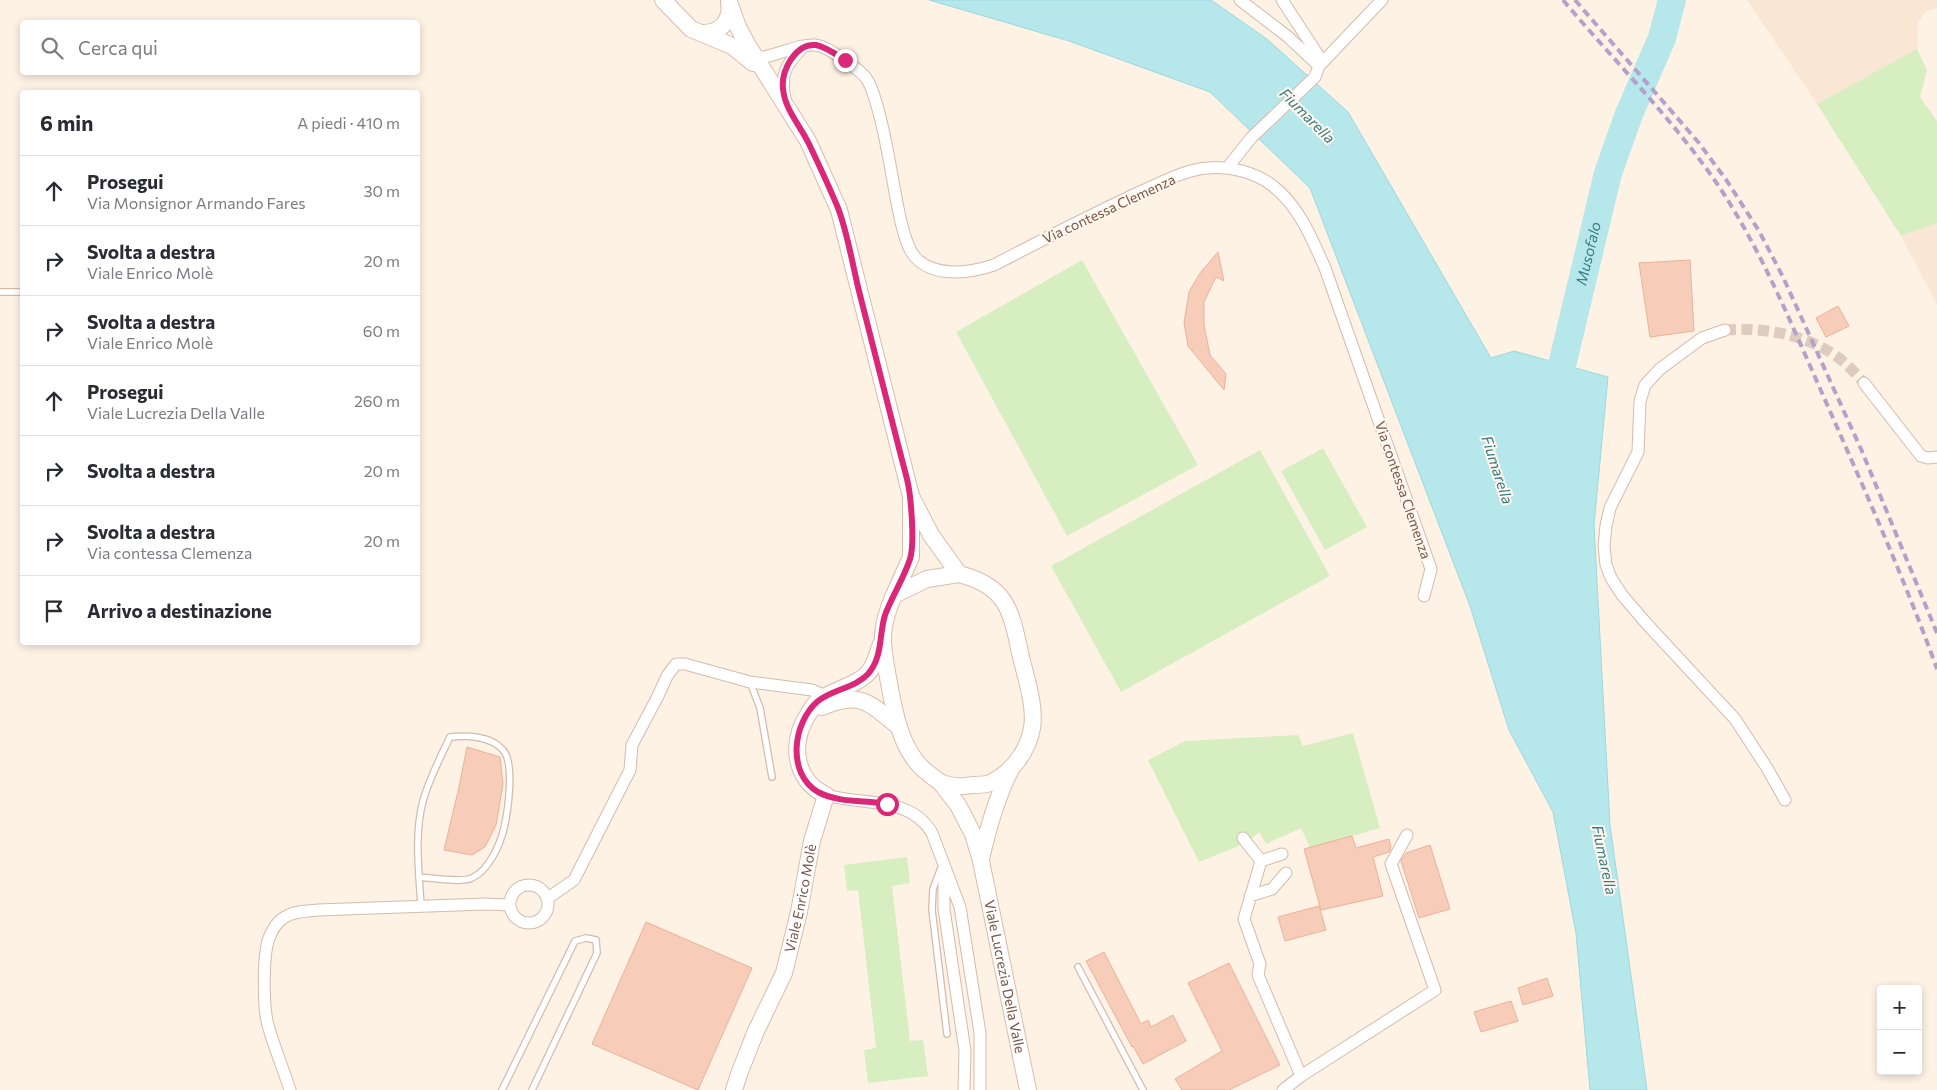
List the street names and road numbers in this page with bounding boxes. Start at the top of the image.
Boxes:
street label: Via contessa Clemenza [1040,170,1178,247]
street label: Via contessa Clemenza [1372,419,1435,561]
street label: Viale Enrico Molè [780,843,819,954]
street label: Viale Lucrezia Della Valle [981,898,1029,1055]

